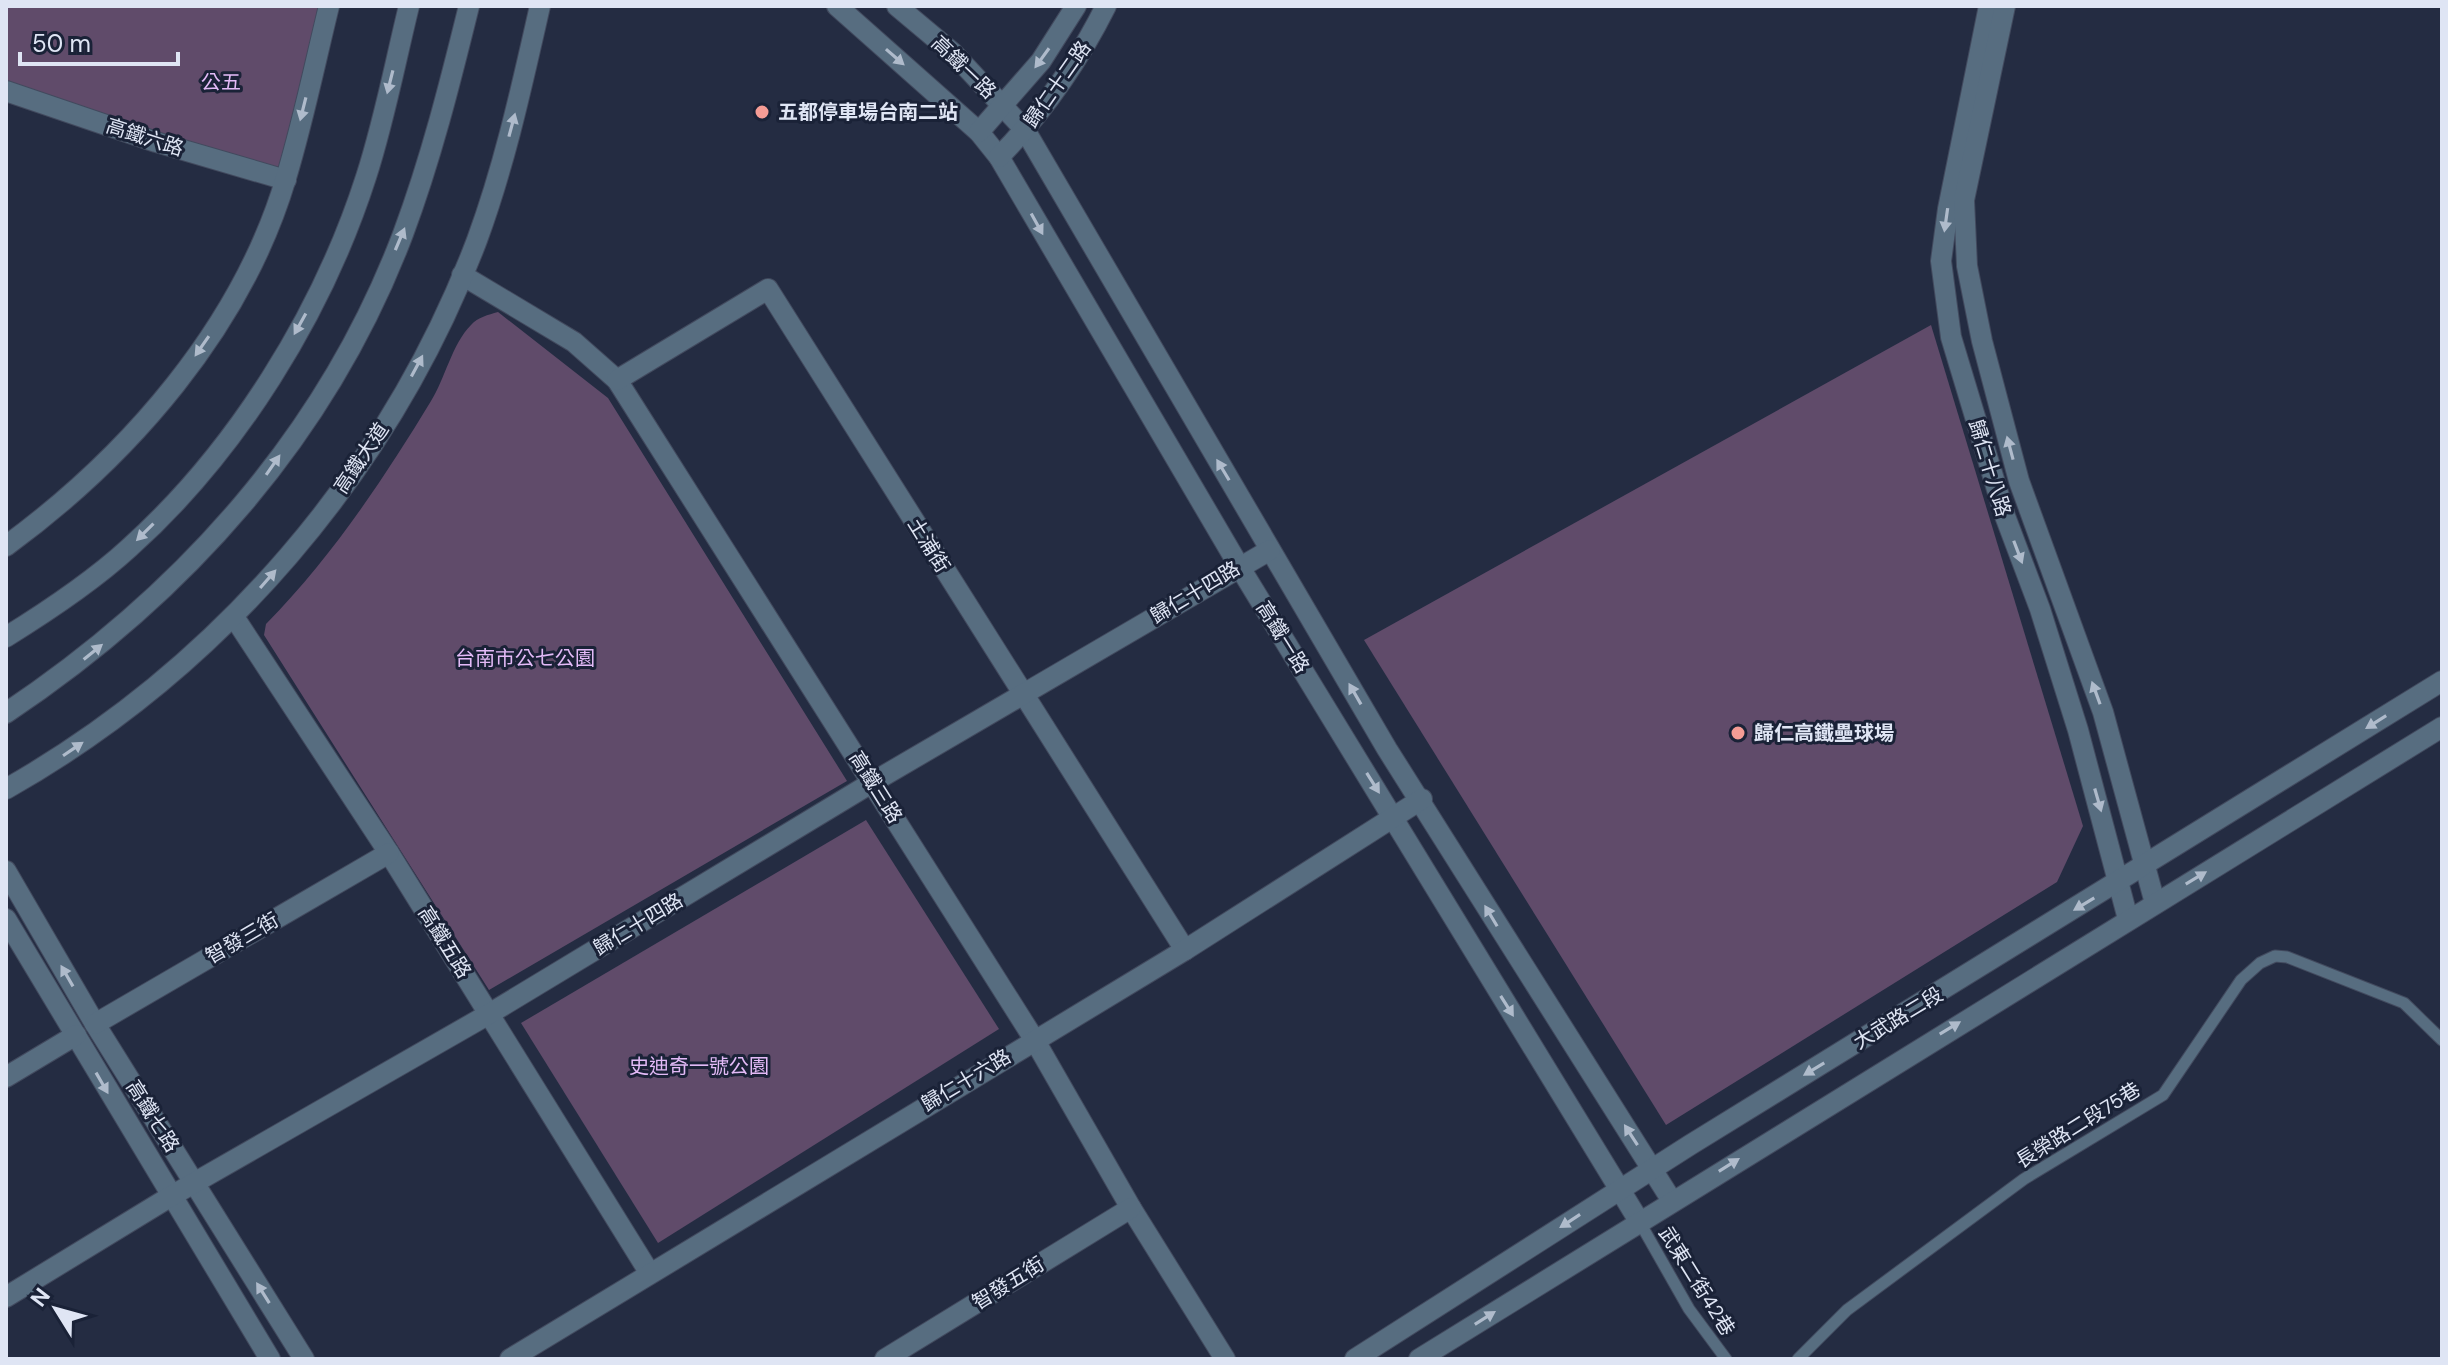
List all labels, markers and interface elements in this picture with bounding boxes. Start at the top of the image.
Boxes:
scale bar [20,16,178,66]
text: 50 m [32,28,91,59]
street label: 高鐵一路 [926,30,1002,104]
street label: 歸仁十二路 [1018,36,1096,132]
one-way arrow [1034,47,1050,69]
one-way arrow [885,48,905,65]
park label: 公五 [201,69,241,95]
one-way arrow [383,69,396,94]
one-way arrow [297,96,309,121]
place label: 五都停車場台南二站 [778,99,958,125]
marker: 五都停車場台南二站 [753,103,771,121]
street label: 高鐵六路 [103,112,187,162]
one-way arrow [507,113,519,138]
one-way arrow [1939,208,1952,233]
one-way arrow [1030,213,1044,236]
one-way arrow [394,227,407,251]
one-way arrow [293,313,307,336]
one-way arrow [195,336,210,357]
one-way arrow [410,355,423,378]
street label: 歸仁十八路 [1963,416,2017,520]
street label: 高鐵大道 [328,418,394,498]
one-way arrow [2004,435,2016,460]
one-way arrow [265,455,280,476]
one-way arrow [1216,459,1230,481]
street label: 土浦街 [902,513,956,577]
one-way arrow [136,522,155,541]
one-way arrow [2012,540,2025,564]
street label: 歸仁十四路 [1145,555,1245,629]
one-way arrow [259,570,277,589]
street label: 高鐵一路 [1251,596,1315,678]
one-way arrow [83,644,103,660]
park label: 台南市公七公園 [455,645,595,671]
one-way arrow [2090,681,2102,705]
one-way arrow [1348,683,1362,705]
one-way arrow [2365,715,2387,729]
place label: 歸仁高鐵壘球場 [1754,720,1894,746]
marker: 歸仁高鐵壘球場 [1729,724,1747,742]
one-way arrow [62,742,83,757]
street label: 高鐵三路 [844,746,908,828]
one-way arrow [1366,772,1380,794]
one-way arrow [2092,788,2105,812]
one-way arrow [2185,871,2207,885]
street label: 歸仁十四路 [588,887,688,961]
one-way arrow [2073,897,2095,911]
street label: 高鐵五路 [413,901,477,983]
one-way arrow [1484,905,1498,927]
street label: 智發三街 [201,907,283,969]
one-way arrow [60,965,74,988]
street label: 大武路二段 [1848,981,1948,1055]
one-way arrow [1499,995,1513,1017]
one-way arrow [1939,1022,1961,1036]
street label: 歸仁十六路 [916,1043,1016,1117]
park label: 史迪奇一號公園 [629,1053,769,1079]
one-way arrow [1803,1062,1825,1076]
one-way arrow [95,1072,109,1094]
street label: 高鐵七路 [121,1075,185,1157]
street label: 長榮路二段75巷 [2011,1076,2145,1174]
one-way arrow [1623,1124,1638,1145]
one-way arrow [1718,1159,1740,1173]
one-way arrow [1559,1214,1581,1228]
street label: 武東二街42巷 [1653,1222,1741,1340]
street label: 智發五街 [967,1251,1049,1315]
north arrow [16,1269,96,1349]
text: N [24,1282,57,1312]
one-way arrow [256,1282,270,1304]
one-way arrow [1474,1311,1496,1325]

